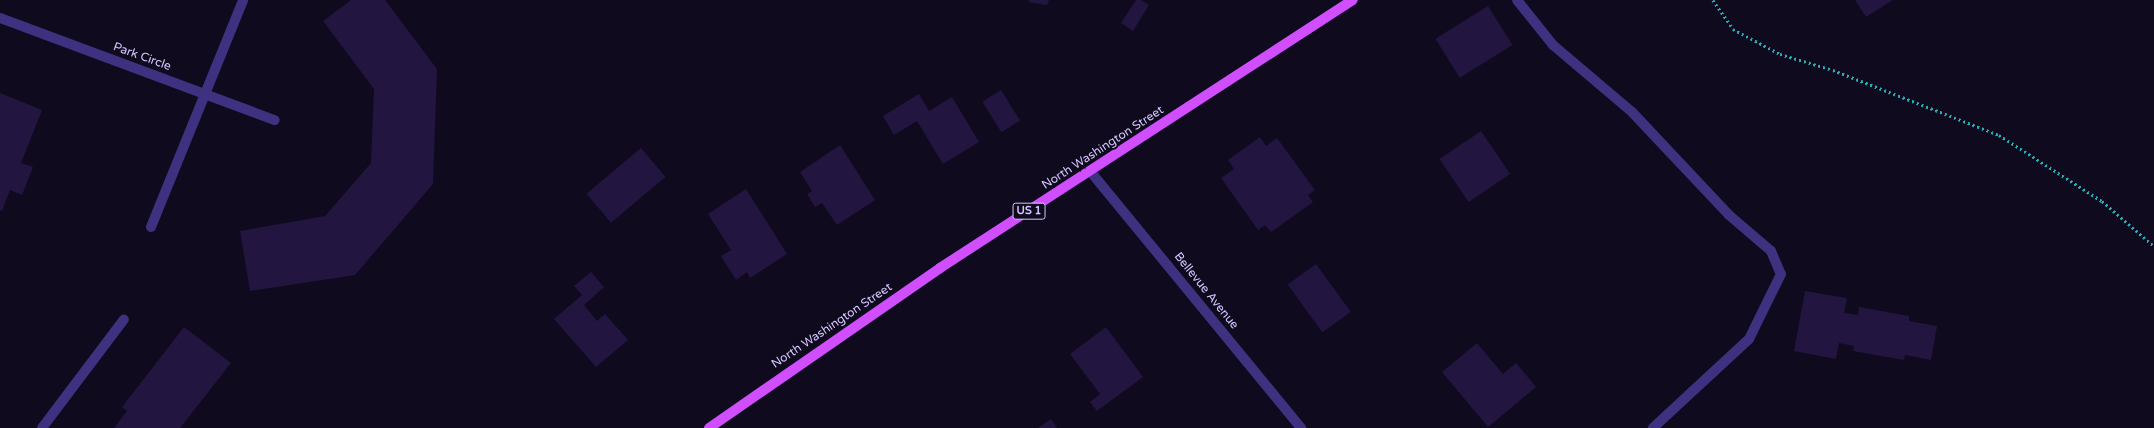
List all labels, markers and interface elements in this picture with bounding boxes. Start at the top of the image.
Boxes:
street label: Park Circle [111,40,173,74]
street label: North Washington Street [1039,103,1167,193]
road number: US 1 [1012,202,1046,220]
street label: Bellevue Avenue [1171,250,1241,332]
street label: North Washington Street [769,280,895,372]

